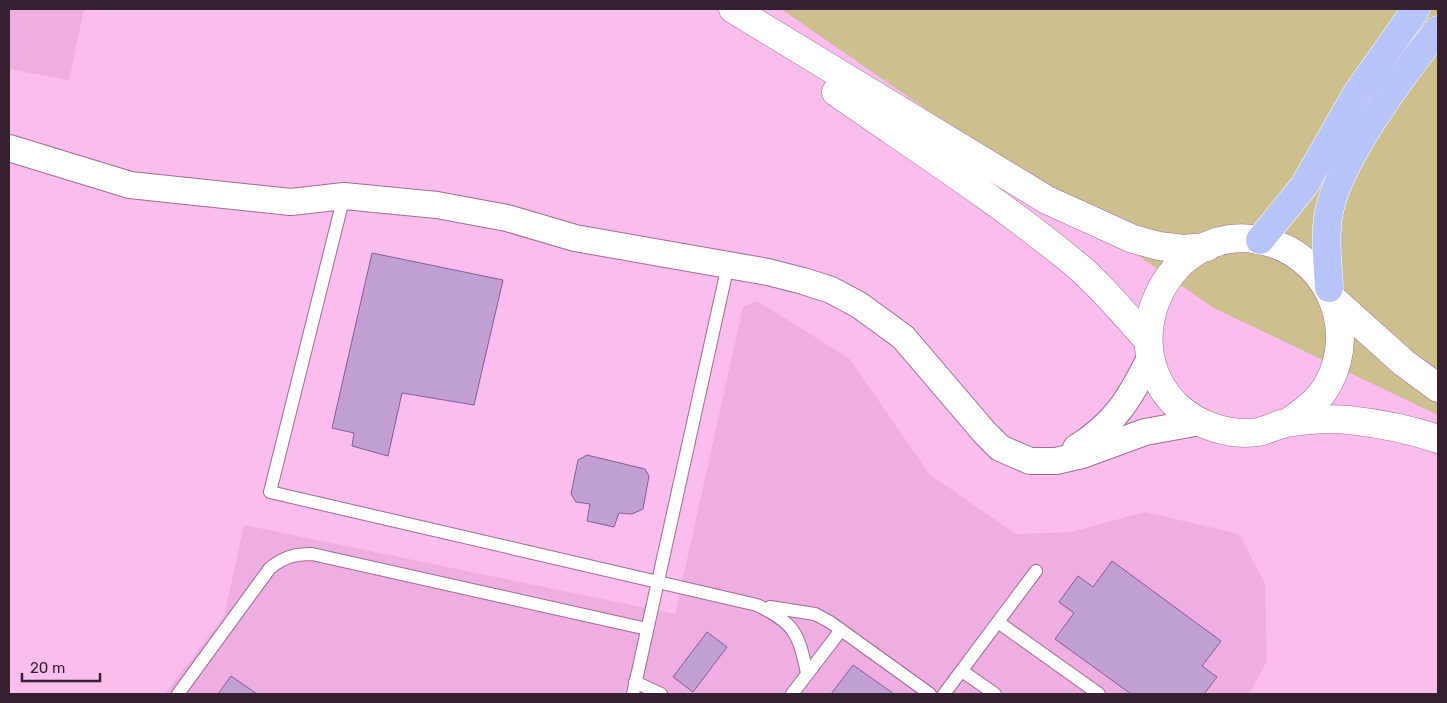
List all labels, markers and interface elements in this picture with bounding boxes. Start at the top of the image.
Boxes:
scale bar [22,650,100,682]
text: 20 m [30,659,65,677]

